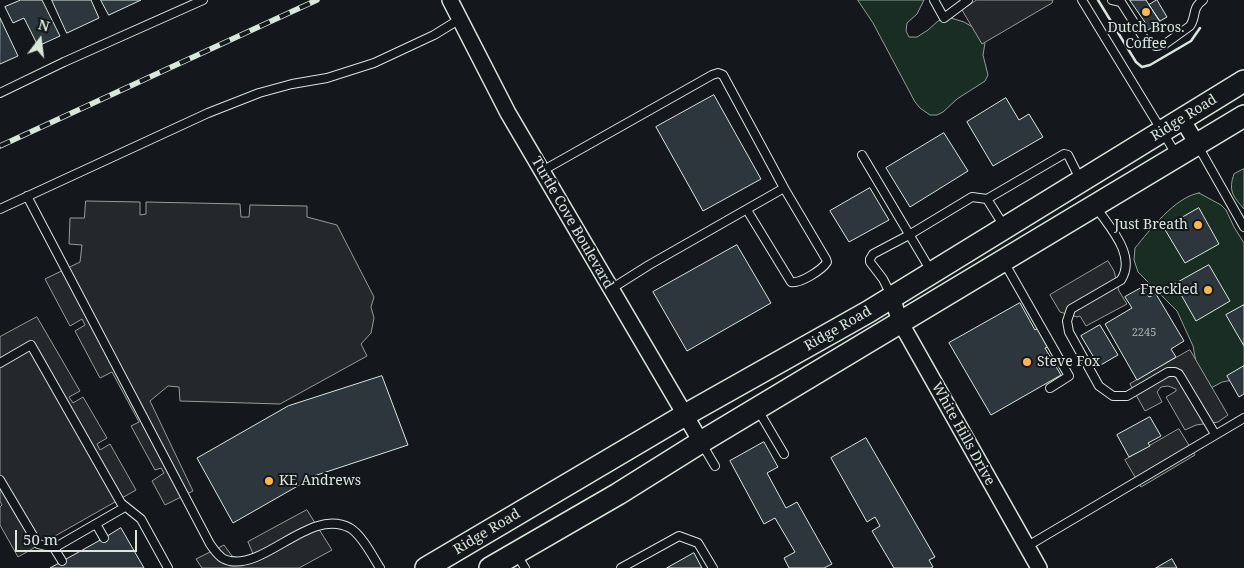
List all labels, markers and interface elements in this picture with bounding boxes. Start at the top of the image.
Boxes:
marker: Dutch Bros. Coffee [1140,6,1152,18]
text: N [36,14,52,36]
north arrow [15,15,65,65]
place label: Dutch Bros. Coffee [1107,20,1185,52]
street label: Ridge Road [1148,91,1220,145]
street label: Turtle Cove Boulevard [527,154,617,292]
place label: Just Breath [1114,217,1188,233]
marker: Just Breath [1192,219,1204,231]
place label: Freckled [1140,282,1198,298]
marker: Freckled [1202,284,1214,296]
street label: Ridge Road [801,303,875,355]
house number: 2245 [1132,326,1156,340]
place label: Steve Fox [1037,354,1100,370]
marker: Steve Fox [1021,356,1033,368]
street label: White Hills Drive [928,380,998,488]
place label: KE Andrews [279,473,361,489]
marker: KE Andrews [263,475,275,487]
street label: Ridge Road [451,506,523,558]
scale bar [18,520,140,552]
text: 50 m [23,529,58,549]

